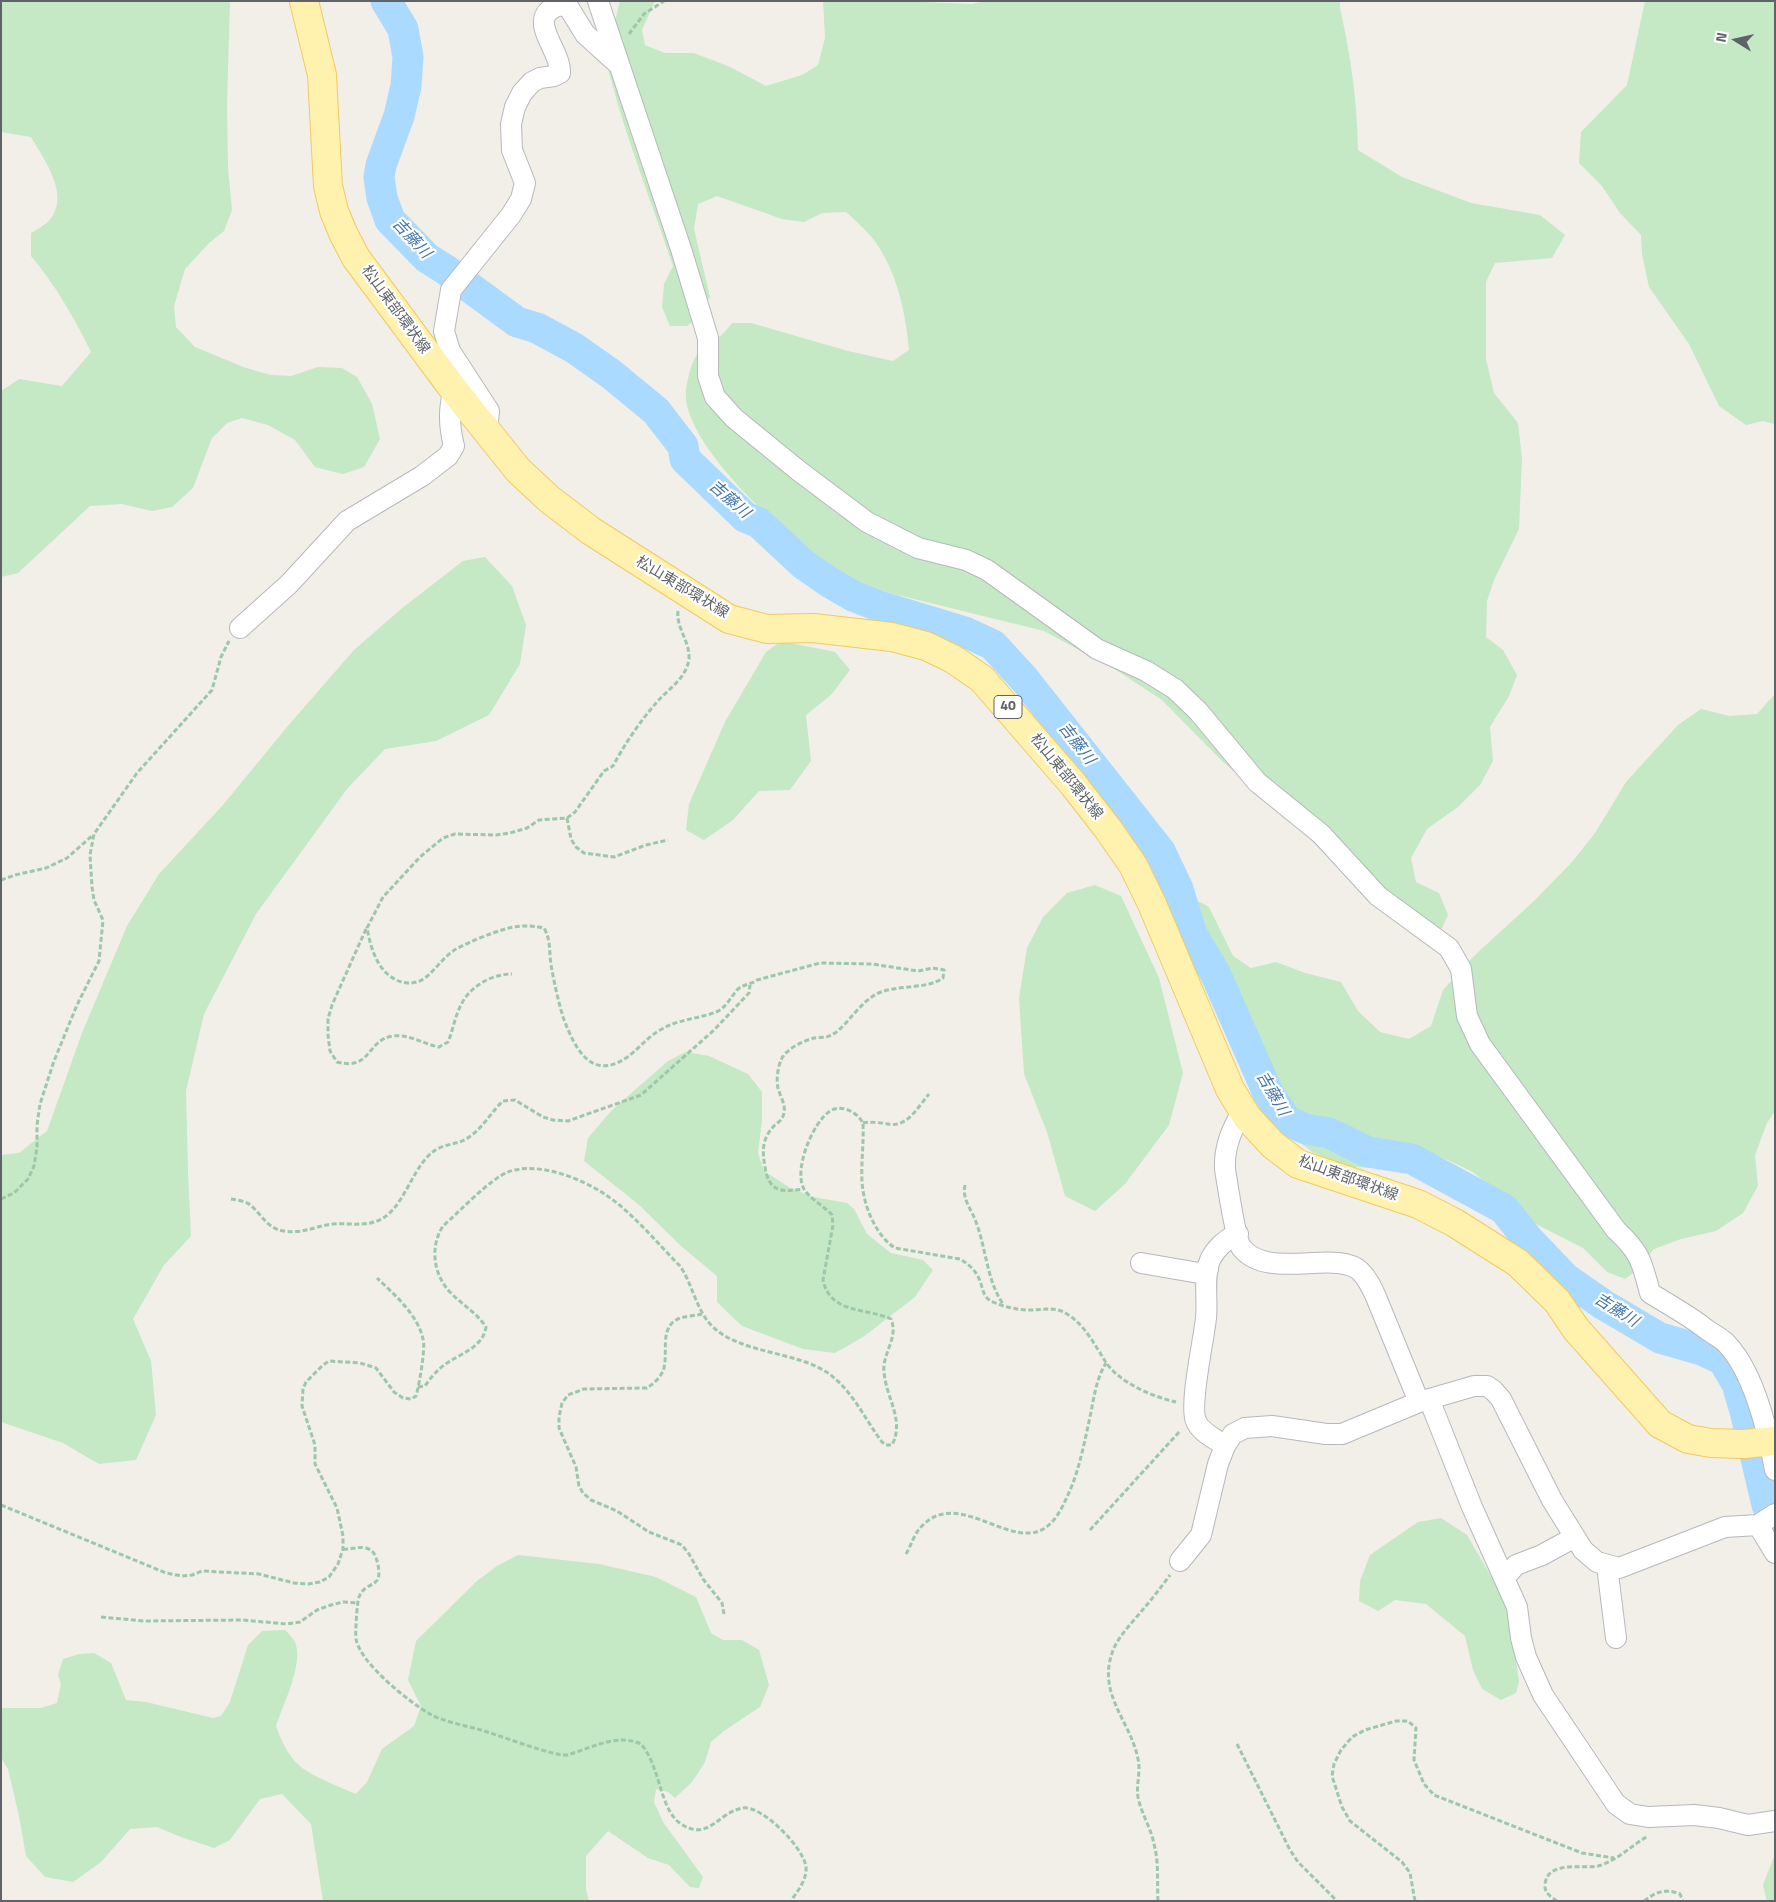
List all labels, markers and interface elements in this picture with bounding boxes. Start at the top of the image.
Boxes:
north arrow [1711,15,1761,65]
text: N [1710,31,1732,44]
water label: 吉藤川 [388,215,434,263]
street label: 松山東部環状線 [357,262,433,358]
water label: 吉藤川 [705,477,753,523]
street label: 松山東部環状線 [632,553,732,623]
road number: 40 [994,696,1022,719]
water label: 吉藤川 [1054,719,1098,769]
street label: 松山東部環状線 [1026,731,1106,823]
water label: 吉藤川 [1252,1068,1292,1120]
street label: 松山東部環状線 [1296,1153,1400,1205]
water label: 吉藤川 [1591,1290,1641,1332]

